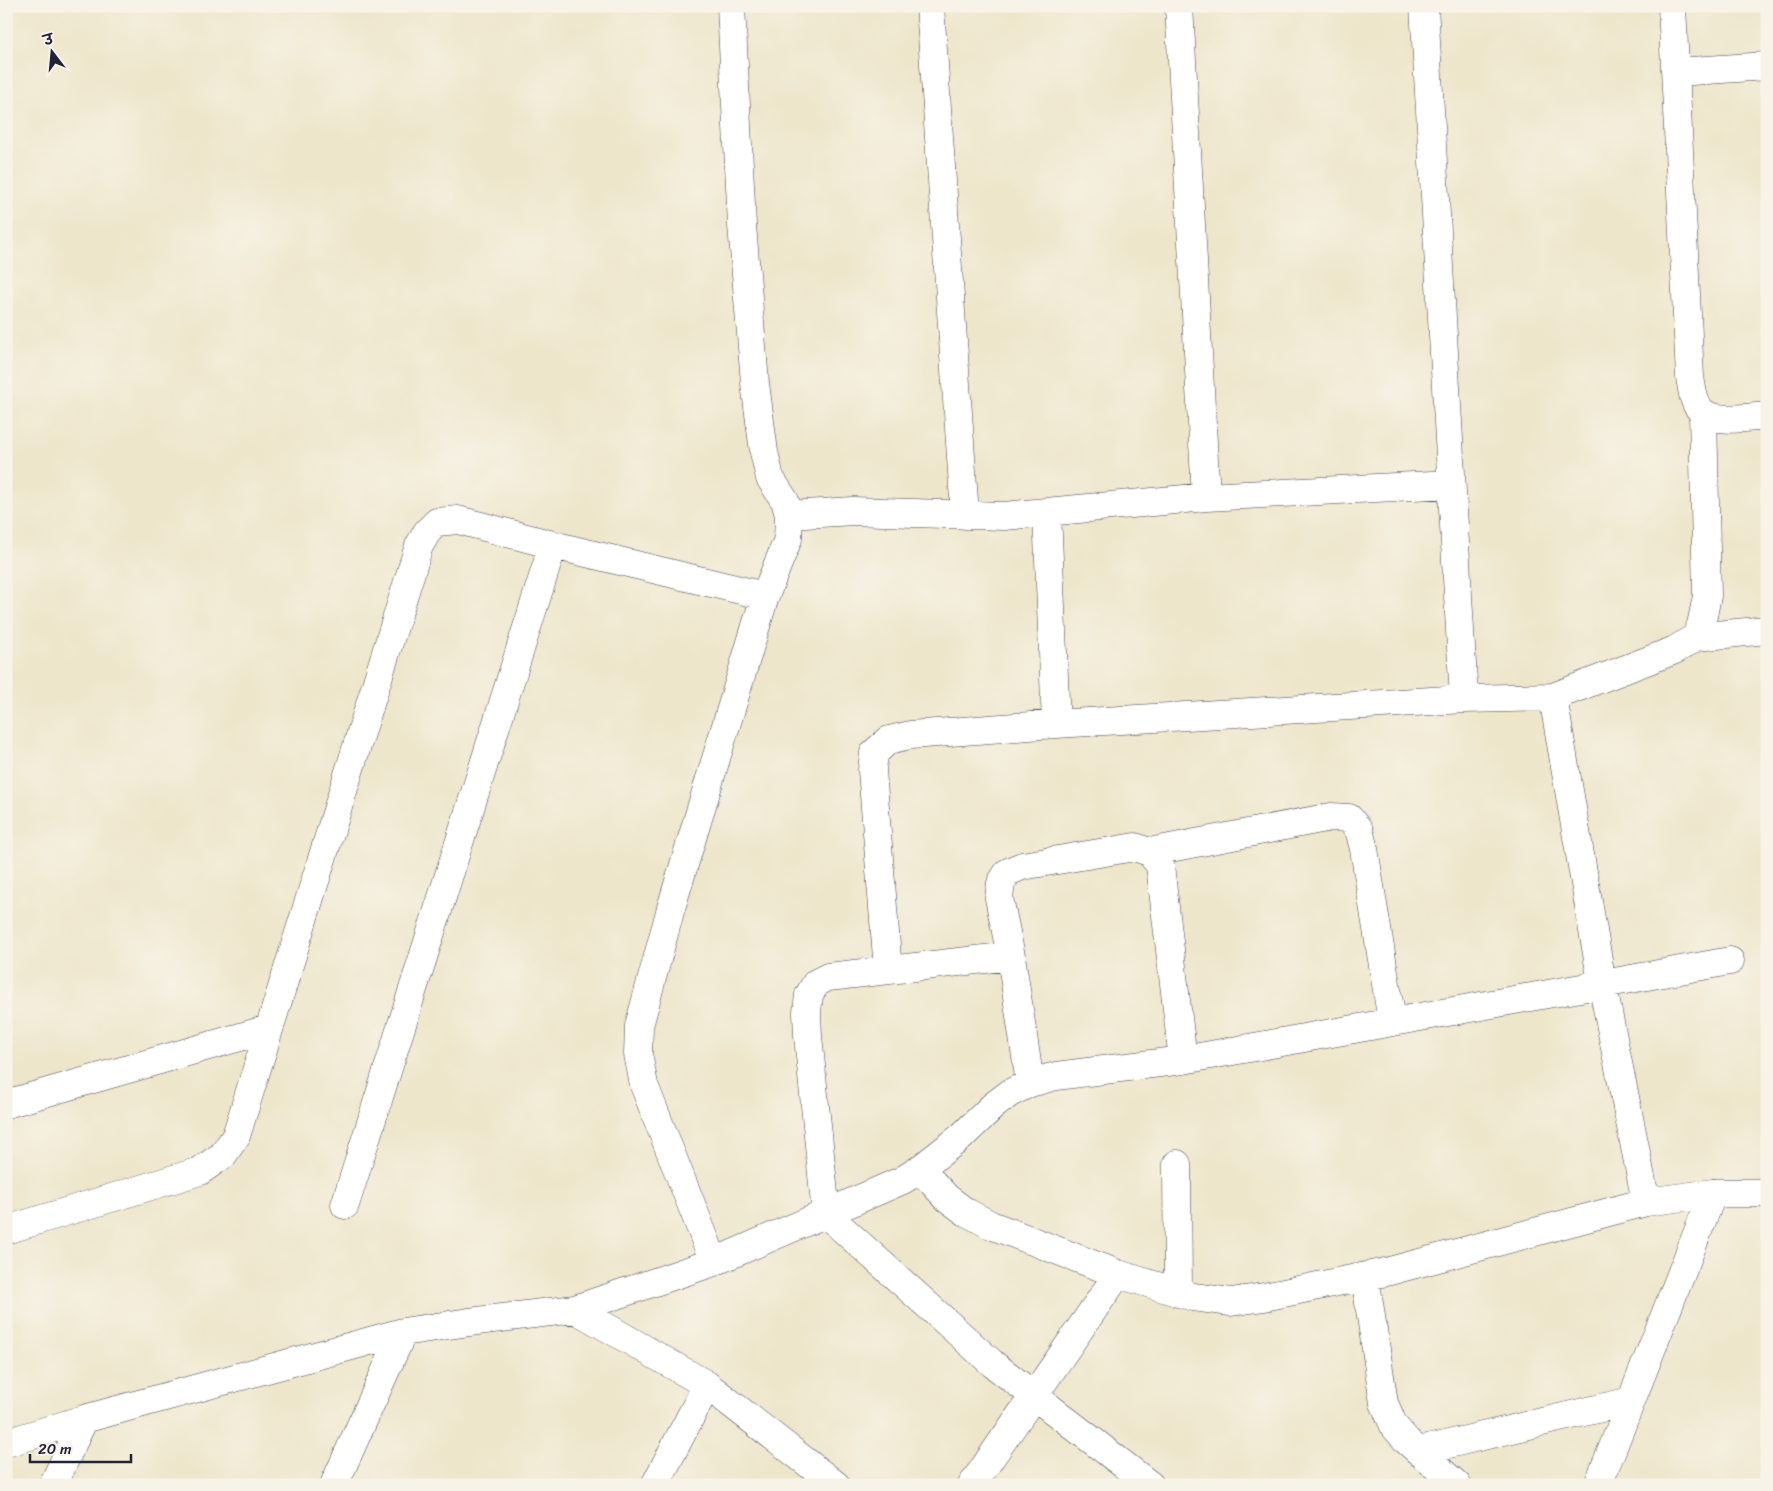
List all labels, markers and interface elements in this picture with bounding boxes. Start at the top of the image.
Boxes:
text: उ [39,26,58,54]
north arrow [28,28,78,78]
scale bar [30,1431,131,1463]
text: 20 m [38,1436,72,1462]

